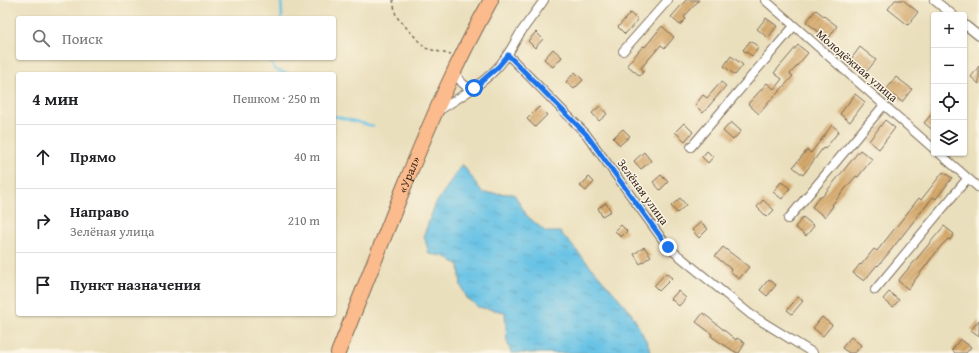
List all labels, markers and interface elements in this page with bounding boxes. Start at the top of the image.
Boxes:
map controls [931,12,967,156]
button: + [931,12,967,48]
search box [16,16,336,60]
street label: Молодёжная улица [813,25,902,106]
icon: search [30,27,52,49]
text: Поиск [62,28,103,49]
button: − [931,48,967,84]
route start [465,79,483,97]
button: locate [931,84,967,120]
text: 4 мин [32,86,78,111]
text: Пешком · 250 m [233,89,320,108]
button: layers [931,120,967,156]
icon: ahead [32,146,54,168]
text: Прямо [70,146,116,167]
text: 40 m [294,147,320,166]
street label: «Урал» [394,154,424,195]
street label: Зелёная улица [614,155,673,228]
text: Направо [70,201,129,222]
icon: right [32,210,54,232]
text: 210 m [288,211,320,230]
text: Зелёная улица [70,222,154,241]
route end [659,238,677,256]
icon: arrive [32,274,54,296]
text: Пункт назначения [70,274,201,295]

